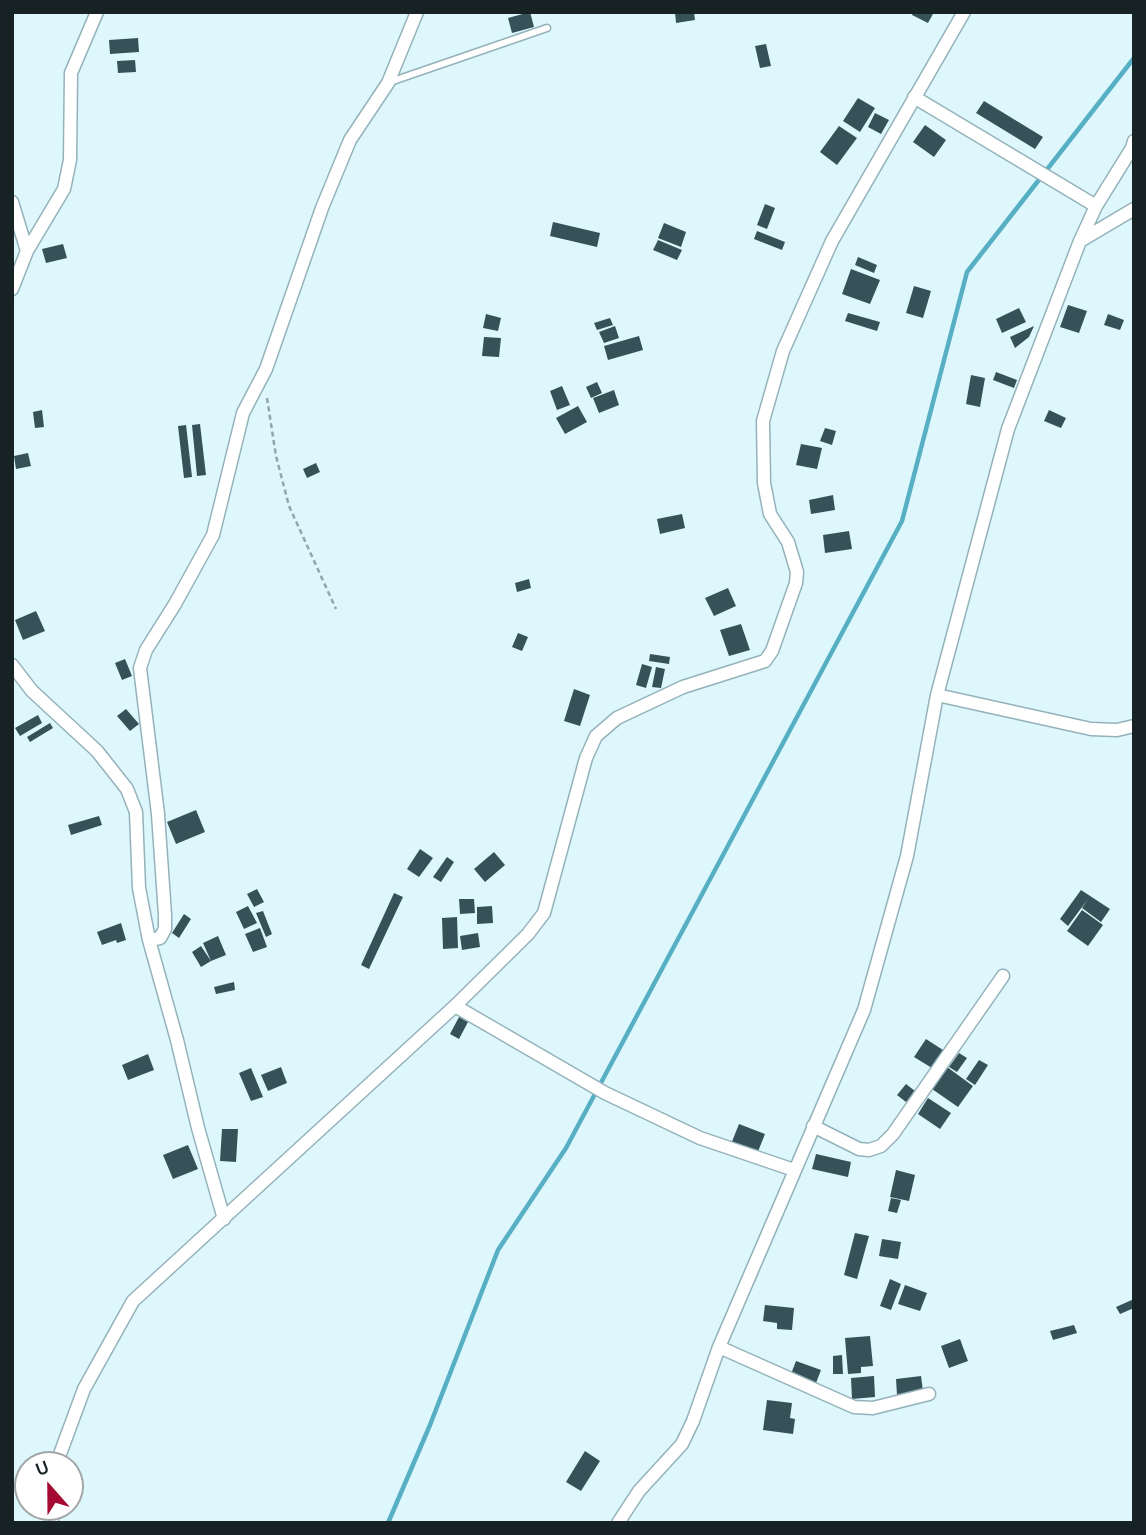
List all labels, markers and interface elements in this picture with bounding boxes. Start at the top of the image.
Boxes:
north arrow [14,1451,84,1521]
text: U [32,1456,52,1481]

